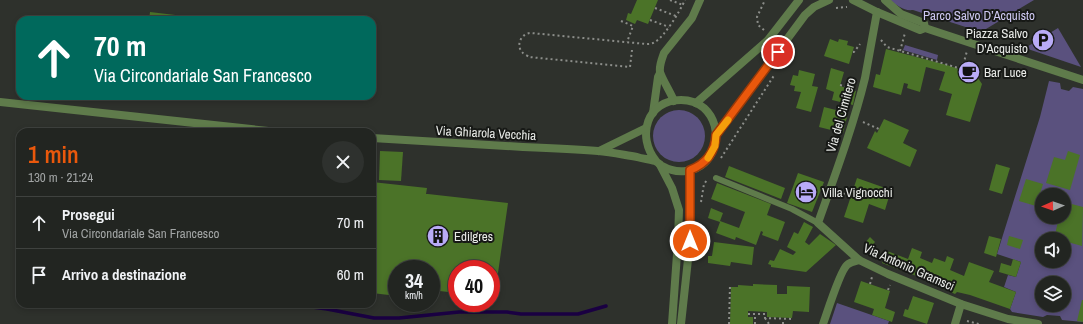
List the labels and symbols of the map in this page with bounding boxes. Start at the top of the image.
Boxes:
park label: Parco Salvo D’Acquisto [923,7,1035,24]
place label: Piazza Salvo D'Acquisto [966,25,1028,57]
parking icon: Piazza Salvo D'Acquisto [1030,27,1056,53]
pin [761,35,795,69]
cafe icon: Bar Luce [956,59,982,85]
place label: Bar Luce [984,64,1027,81]
street label: Via del Cimitero [822,76,860,154]
street label: Via Ghiarola Vecchia [435,122,537,144]
hotel icon: Villa Vignocchi [793,179,819,205]
place label: Villa Vignocchi [822,184,893,201]
north arrow [1035,188,1071,224]
position arrow [669,220,711,262]
building icon: Edilgres [425,223,451,249]
place label: Edilgres [454,228,493,245]
street label: Via Antonio Gramsci [861,239,957,295]
speed limit sign: 40 [448,260,500,312]

